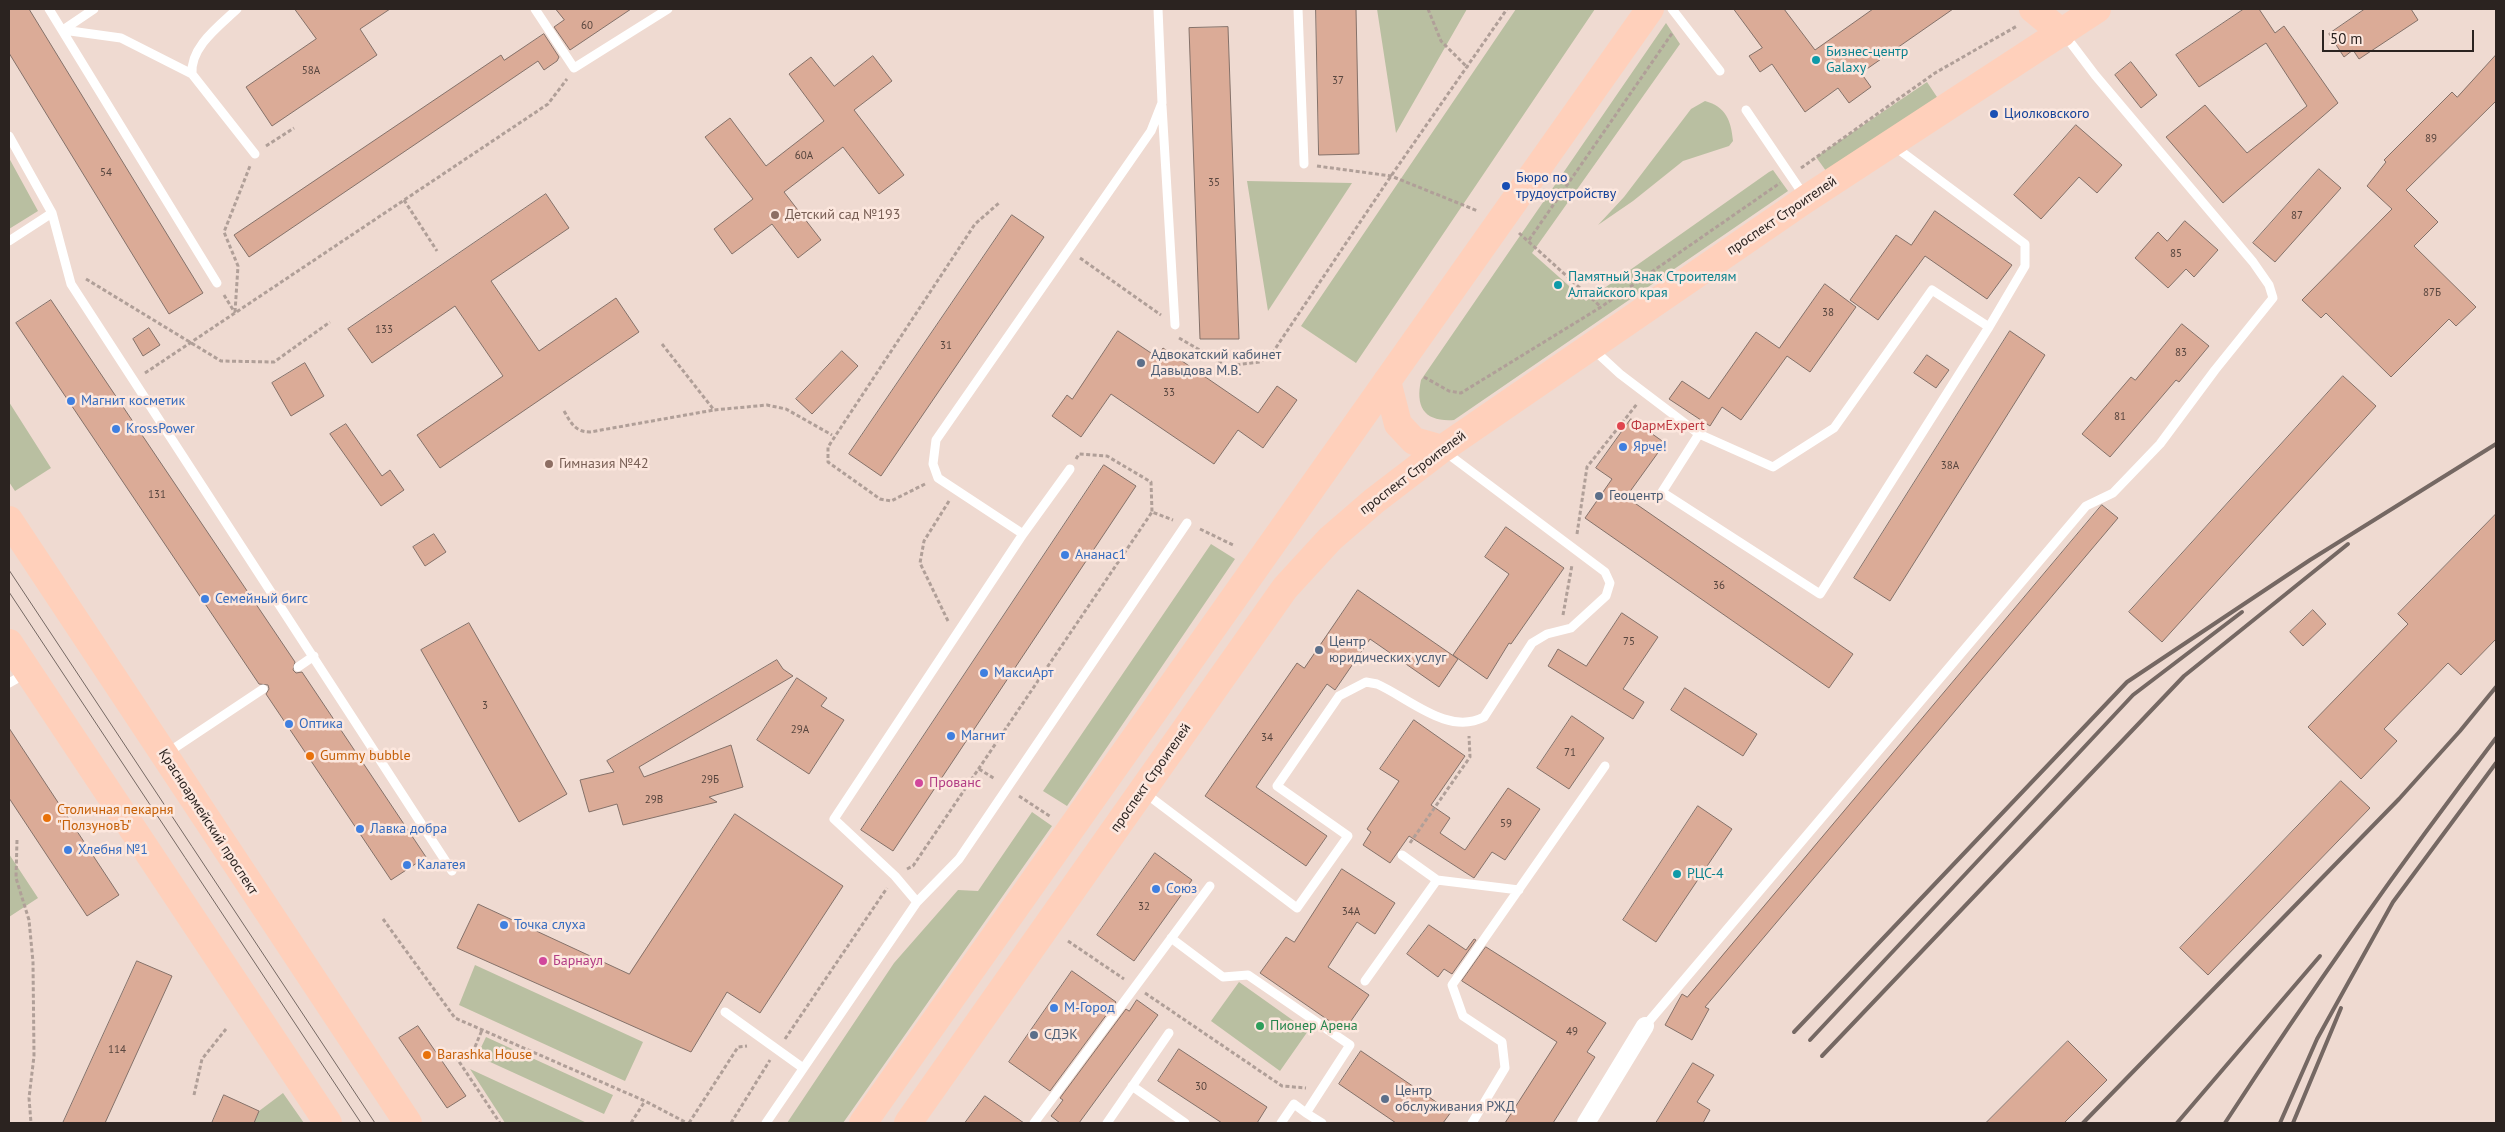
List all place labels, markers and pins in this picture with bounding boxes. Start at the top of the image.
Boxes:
place label: Бизнес-центр Galaxy [1826,44,1908,76]
marker: Бизнес-центр Galaxy [1810,54,1822,66]
place label: Циолковского [2004,106,2090,122]
marker: Циолковского [1988,108,2000,120]
place label: Бюро по трудоустройству [1516,170,1616,202]
marker: Бюро по трудоустройству [1500,180,1512,192]
place label: Детский сад №193 [785,207,900,223]
marker: Детский сад №193 [769,209,781,221]
place label: Памятный Знак Строителям Алтайского края [1568,269,1736,302]
marker: Памятный Знак Строителям Алтайского края [1552,279,1564,291]
place label: Адвокатский кабинет Давыдова М.В. [1151,347,1281,380]
marker: Адвокатский кабинет Давыдова М.В. [1135,357,1147,369]
place label: Магнит косметик [81,393,185,409]
marker: Магнит косметик [65,395,77,407]
place label: ФармExpert [1631,418,1705,434]
marker: ФармExpert [1615,420,1627,432]
place label: KrossPower [126,421,195,437]
marker: KrossPower [110,423,122,435]
place label: Ярче! [1633,439,1667,455]
marker: Ярче! [1617,441,1629,453]
place label: Гимназия №42 [559,456,649,472]
marker: Гимназия №42 [543,458,555,470]
place label: Геоцентр [1609,488,1664,504]
marker: Геоцентр [1593,490,1605,502]
place label: Ананас1 [1075,547,1126,563]
marker: Ананас1 [1059,549,1071,561]
place label: Семейный бигс [215,591,308,607]
marker: Семейный бигс [199,593,211,605]
place label: Центр юридических услуг [1329,634,1446,666]
marker: Центр юридических услуг [1313,644,1325,656]
place label: МаксиАрт [994,665,1054,681]
marker: МаксиАрт [978,667,990,679]
place label: Оптика [299,716,343,732]
marker: Оптика [283,718,295,730]
place label: Магнит [961,728,1005,744]
marker: Магнит [945,730,957,742]
place label: Gummy bubble [320,748,411,764]
marker: Gummy bubble [304,750,316,762]
place label: Прованс [929,775,981,791]
marker: Прованс [913,777,925,789]
place label: Столичная пекарня "ПолзуновЪ" [57,802,173,834]
marker: Столичная пекарня "ПолзуновЪ" [41,812,53,824]
place label: Лавка добра [370,821,447,837]
marker: Лавка добра [354,823,366,835]
place label: Хлебня №1 [78,842,148,858]
marker: Хлебня №1 [62,844,74,856]
place label: Калатея [417,857,466,873]
marker: Калатея [401,859,413,871]
place label: РЦС-4 [1687,866,1724,882]
marker: РЦС-4 [1671,868,1683,880]
place label: Союз [1166,881,1197,897]
marker: Союз [1150,883,1162,895]
place label: Точка слуха [514,917,586,933]
marker: Точка слуха [498,919,510,931]
place label: Барнаул [553,953,603,969]
marker: Барнаул [537,955,549,967]
place label: М-Город [1064,1000,1115,1016]
marker: М-Город [1048,1002,1060,1014]
place label: Пионер Арена [1270,1018,1358,1034]
marker: Пионер Арена [1254,1020,1266,1032]
place label: СДЭК [1044,1027,1078,1043]
marker: СДЭК [1028,1029,1040,1041]
place label: Barashka House [437,1047,532,1063]
marker: Barashka House [421,1049,433,1061]
place label: Центр обслуживания РЖД [1395,1083,1515,1116]
marker: Центр обслуживания РЖД [1379,1093,1391,1105]

